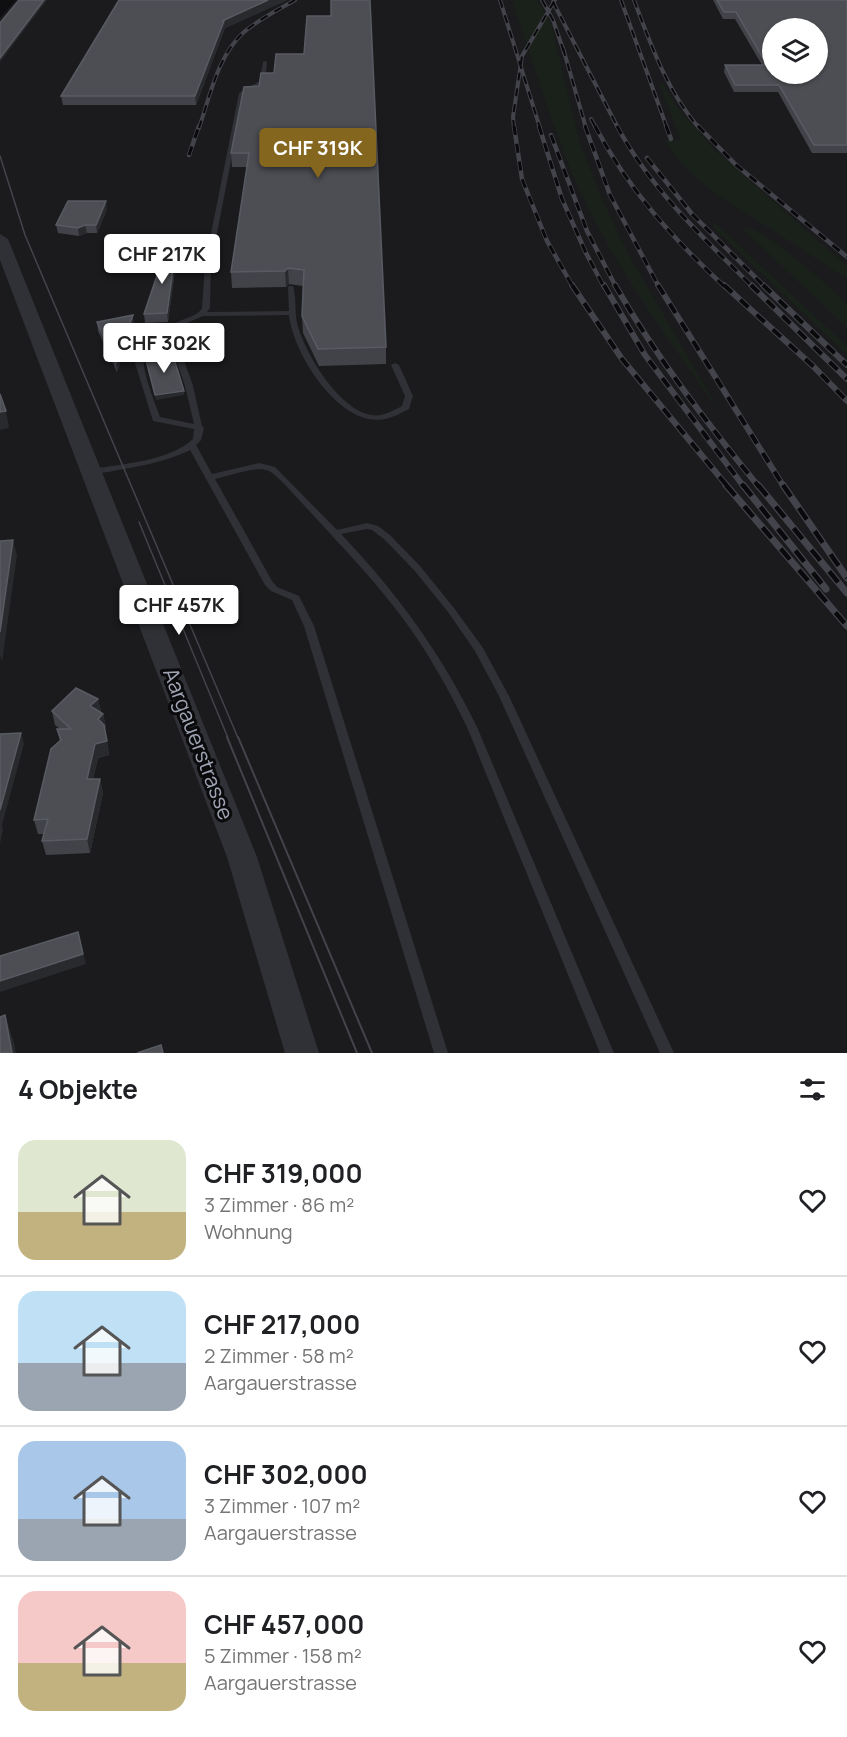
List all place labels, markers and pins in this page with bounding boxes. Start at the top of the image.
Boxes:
pin: CHF 319K [256,128,380,179]
pin: CHF 217K [100,234,224,285]
pin: CHF 302K [102,323,226,374]
pin: CHF 457K [117,585,241,636]

